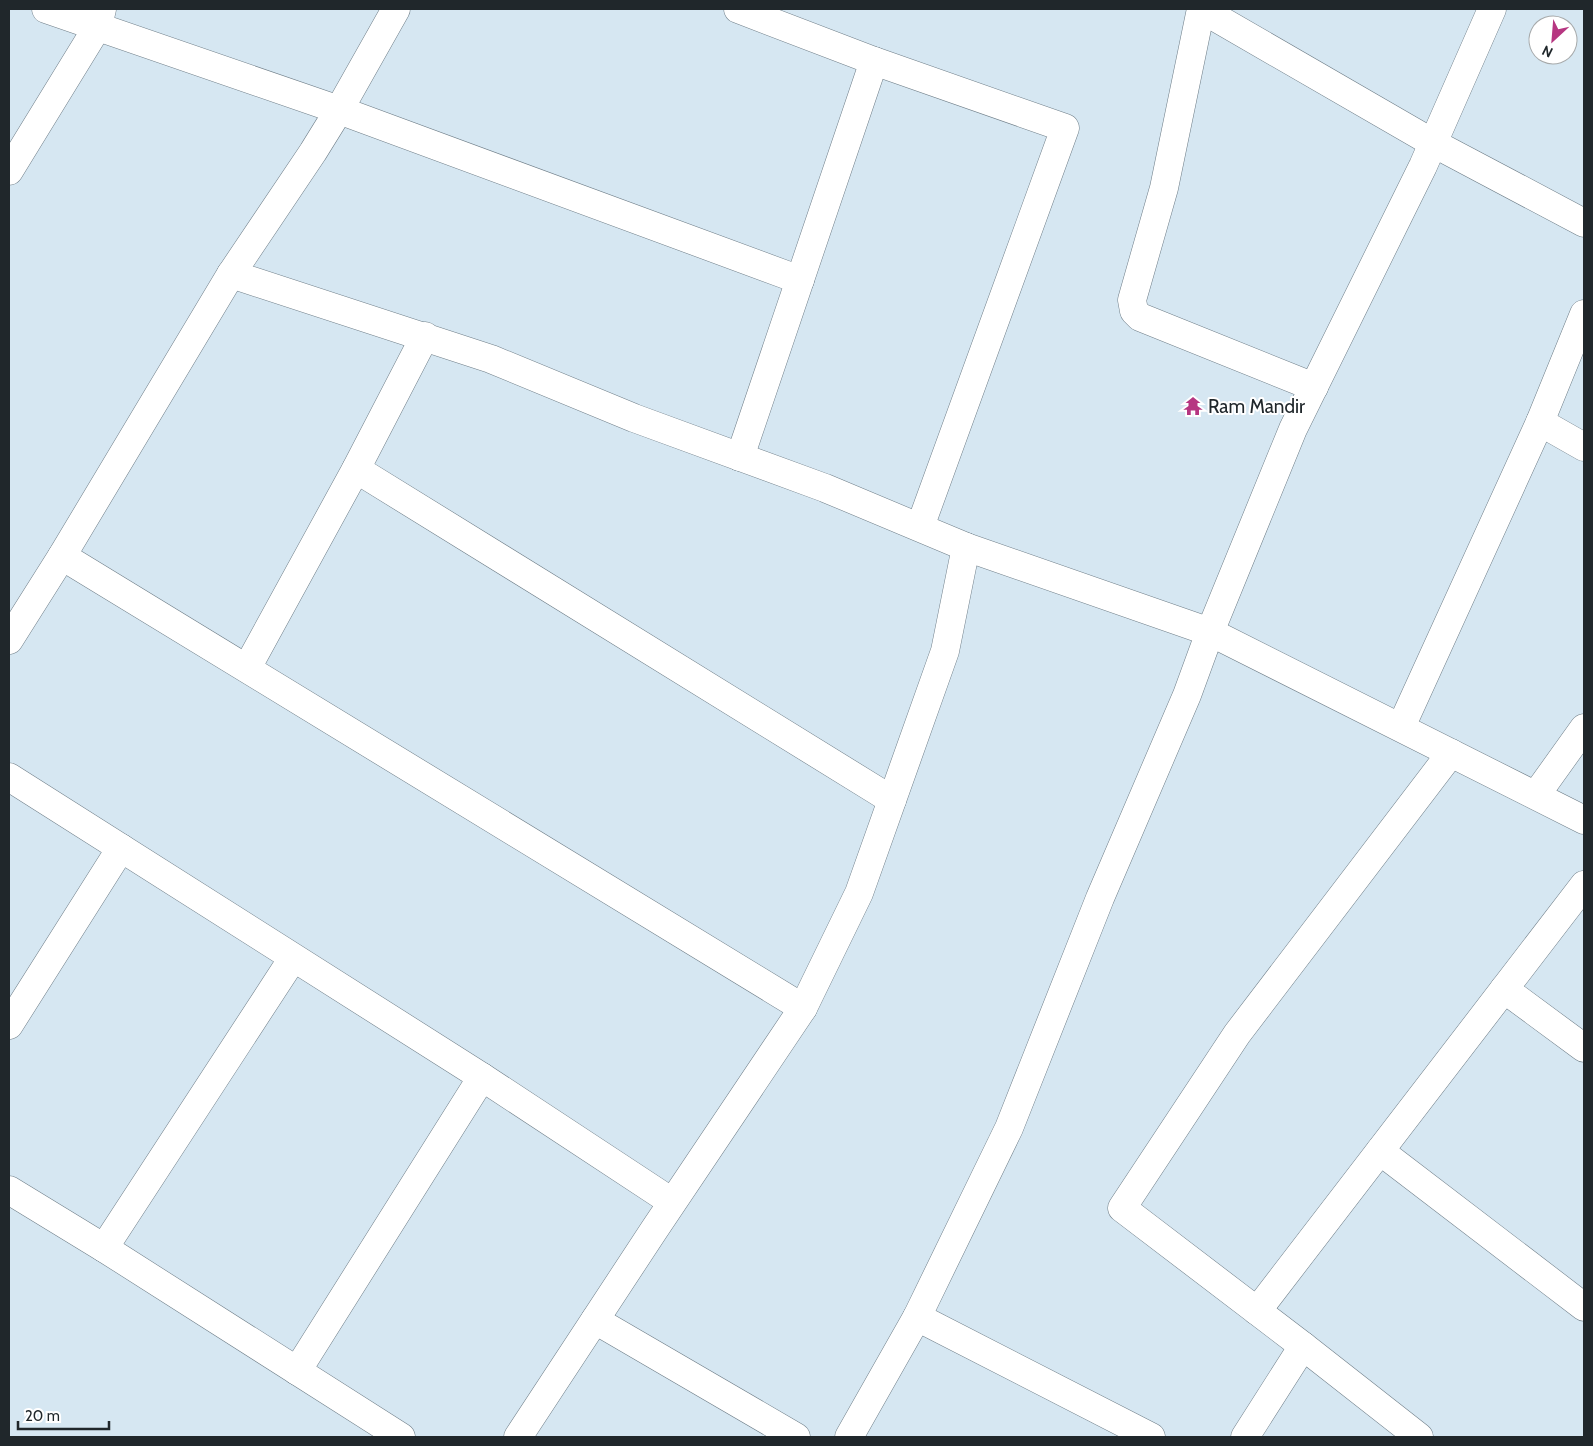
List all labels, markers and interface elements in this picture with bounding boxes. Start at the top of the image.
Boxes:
north arrow [1528,15,1578,65]
text: N [1539,41,1556,62]
temple icon: Ram Mandir [1182,395,1204,417]
place label: Ram Mandir [1208,395,1305,418]
scale bar [18,1398,109,1430]
text: 20 m [25,1407,60,1425]

